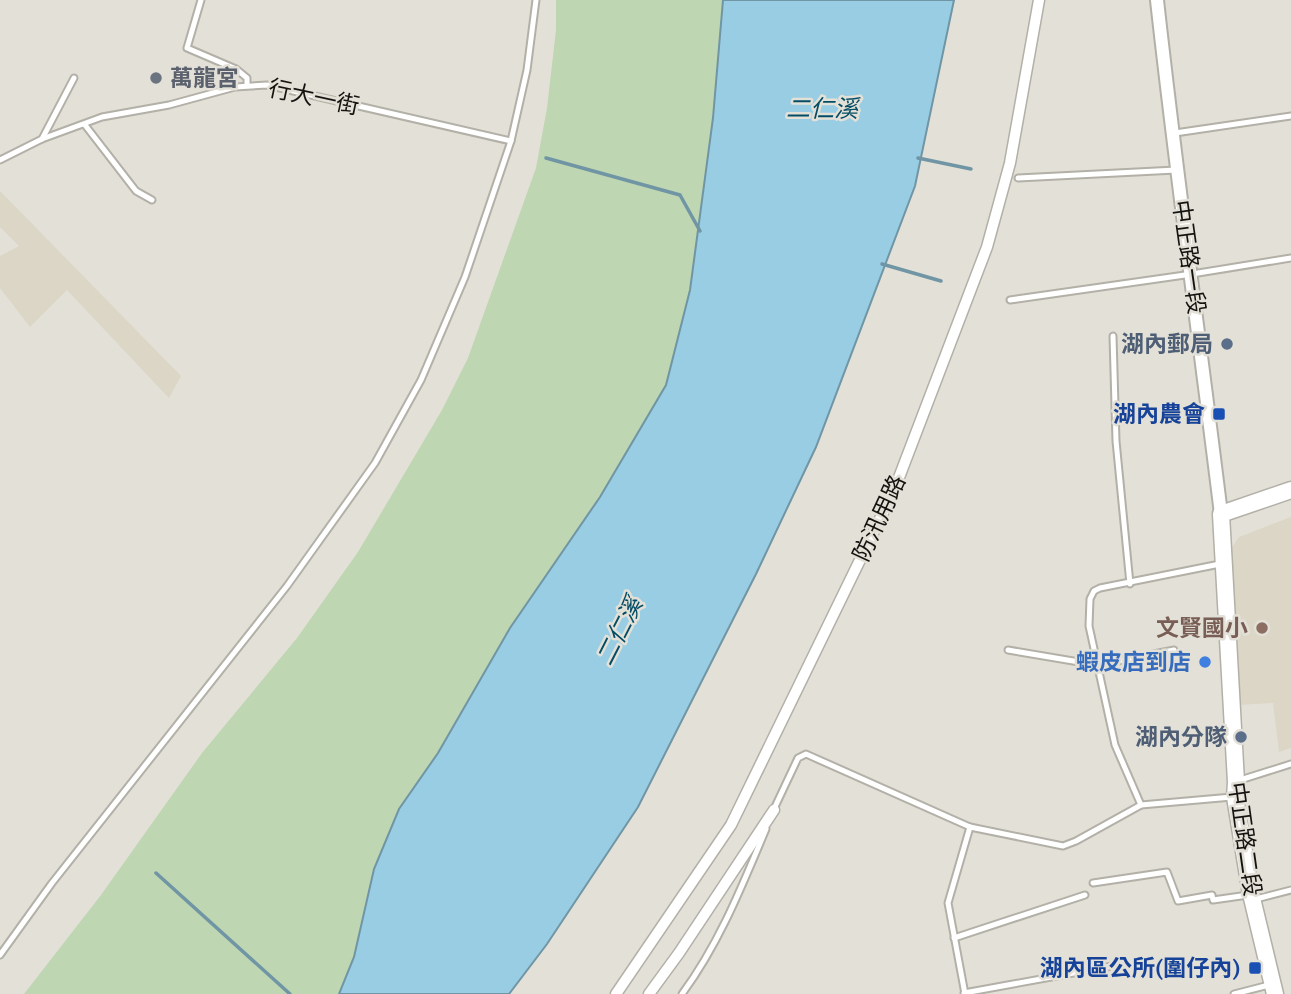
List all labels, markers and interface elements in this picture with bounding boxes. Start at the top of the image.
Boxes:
place label: 萬龍宮 [170,62,239,94]
marker: 萬龍宮 [148,70,164,86]
street label: 行大一街 [266,72,362,122]
water label: 二仁溪 [786,92,861,125]
street label: 中正路一段 [1165,198,1213,316]
place label: 湖內郵局 [1121,328,1213,360]
marker: 湖內郵局 [1219,336,1235,352]
place label: 湖內農會 [1113,398,1205,430]
marker: 湖內農會 [1211,406,1227,422]
street label: 防汛用路 [845,470,913,566]
water label: 二仁溪 [588,589,651,671]
place label: 文賢國小 [1156,612,1248,644]
marker: 文賢國小 [1254,620,1270,636]
place label: 蝦皮店到店 [1076,646,1191,678]
marker: 蝦皮店到店 [1197,654,1213,670]
place label: 湖內分隊 [1135,721,1227,753]
marker: 湖內分隊 [1233,729,1249,745]
street label: 中正路二段 [1221,780,1269,898]
place label: 湖內區公所(圍仔內) [1040,952,1241,984]
marker: 湖內區公所(圍仔內) [1247,960,1263,976]

